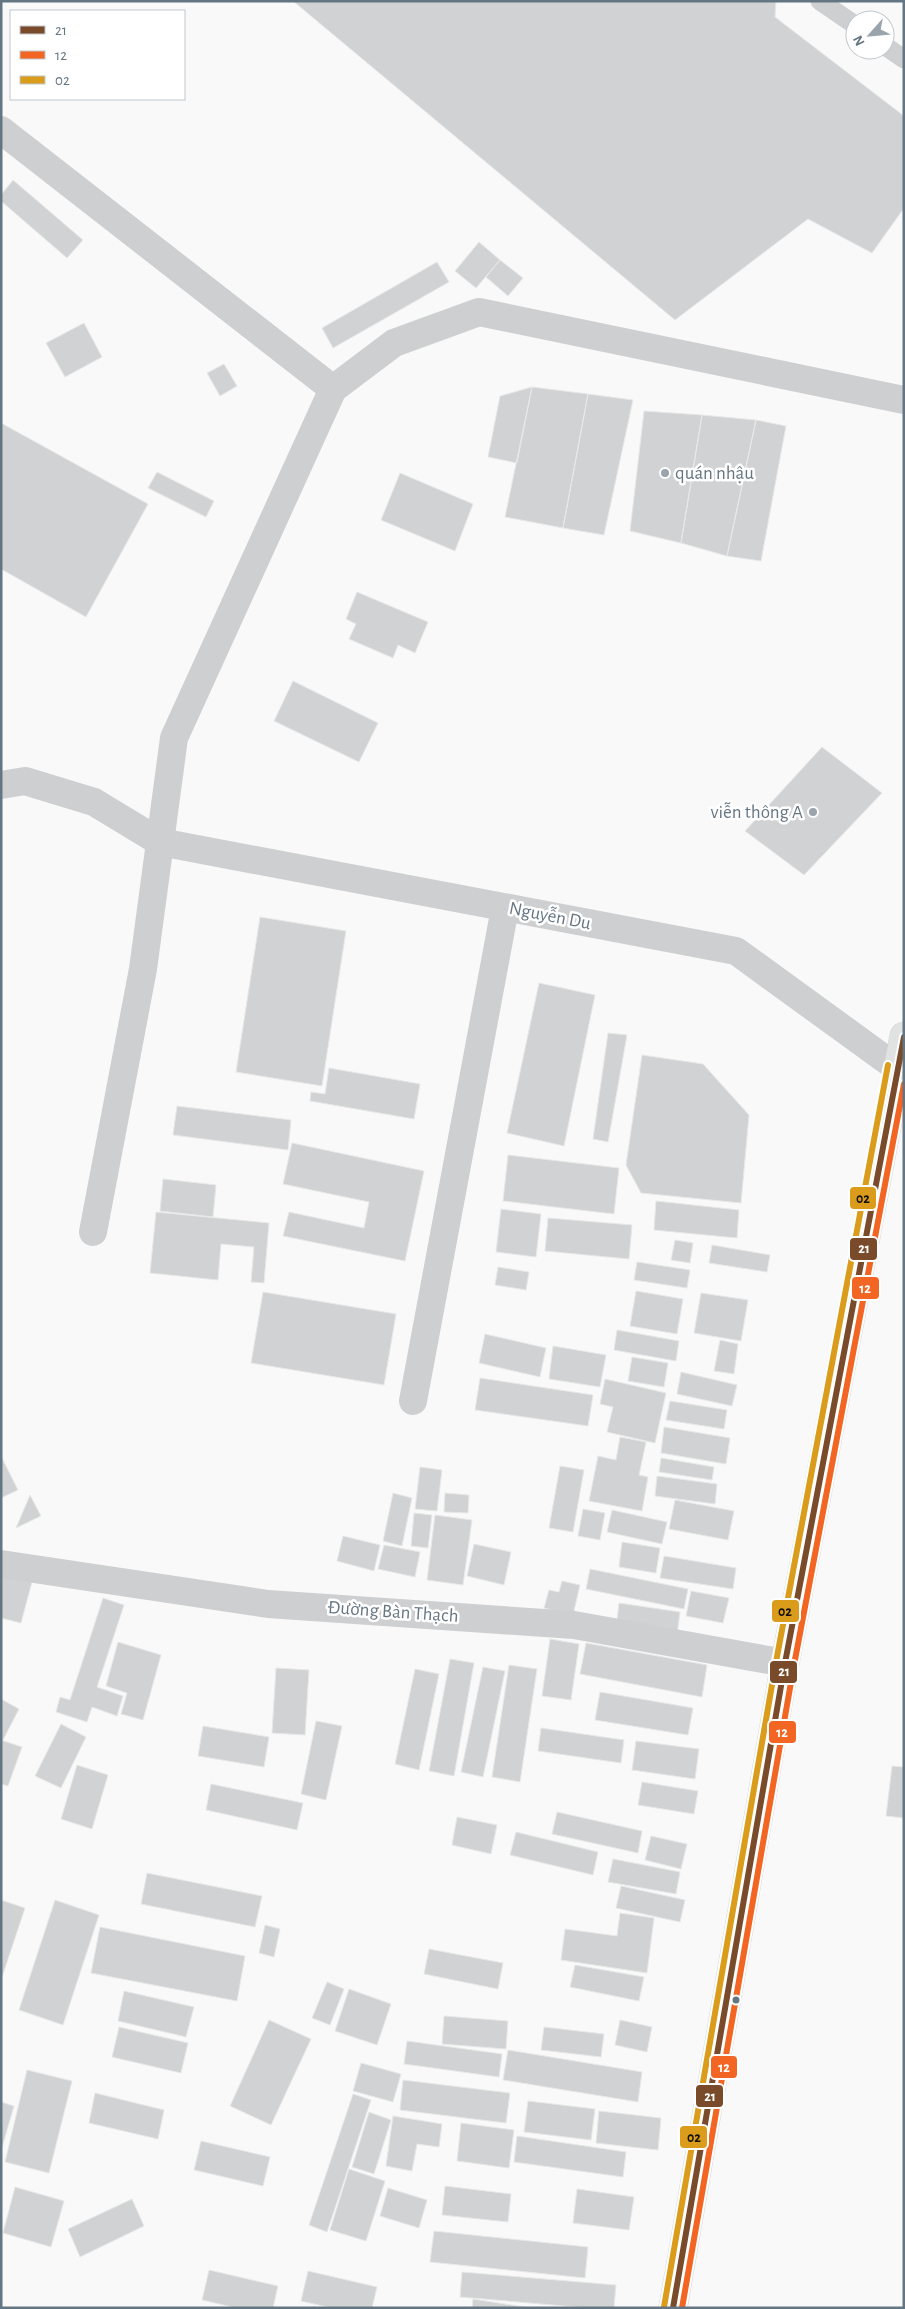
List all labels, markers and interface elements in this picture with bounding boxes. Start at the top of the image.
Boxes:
legend [10,10,185,100]
north arrow [845,10,895,60]
text: 21 [55,23,67,38]
text: N [851,33,868,48]
text: 12 [55,48,67,63]
text: 02 [55,73,70,88]
place label: quán nhậu [675,464,754,483]
marker: quán nhậu [659,467,671,479]
place label: viễn thông A [710,802,803,822]
marker: viễn thông A [807,806,819,818]
street label: Nguyễn Du [508,898,593,933]
line badge: 02 [849,1186,877,1210]
text: 02 [856,1192,870,1206]
line badge: 21 [849,1237,878,1261]
text: 21 [858,1242,870,1256]
line badge: 12 [851,1276,880,1300]
text: 12 [859,1282,871,1296]
street label: Đường Bàn Thạch [327,1598,459,1626]
line badge: 02 [771,1599,800,1623]
text: 02 [778,1605,792,1619]
line badge: 21 [769,1660,798,1684]
text: 21 [778,1665,790,1679]
line badge: 12 [768,1720,797,1744]
text: 12 [776,1726,788,1740]
unlabelled marker [731,1995,741,2005]
line badge: 12 [710,2055,738,2079]
text: 12 [718,2061,730,2075]
line badge: 21 [695,2084,724,2108]
text: 21 [704,2090,716,2104]
line badge: 02 [679,2125,708,2149]
text: 02 [687,2131,701,2145]

